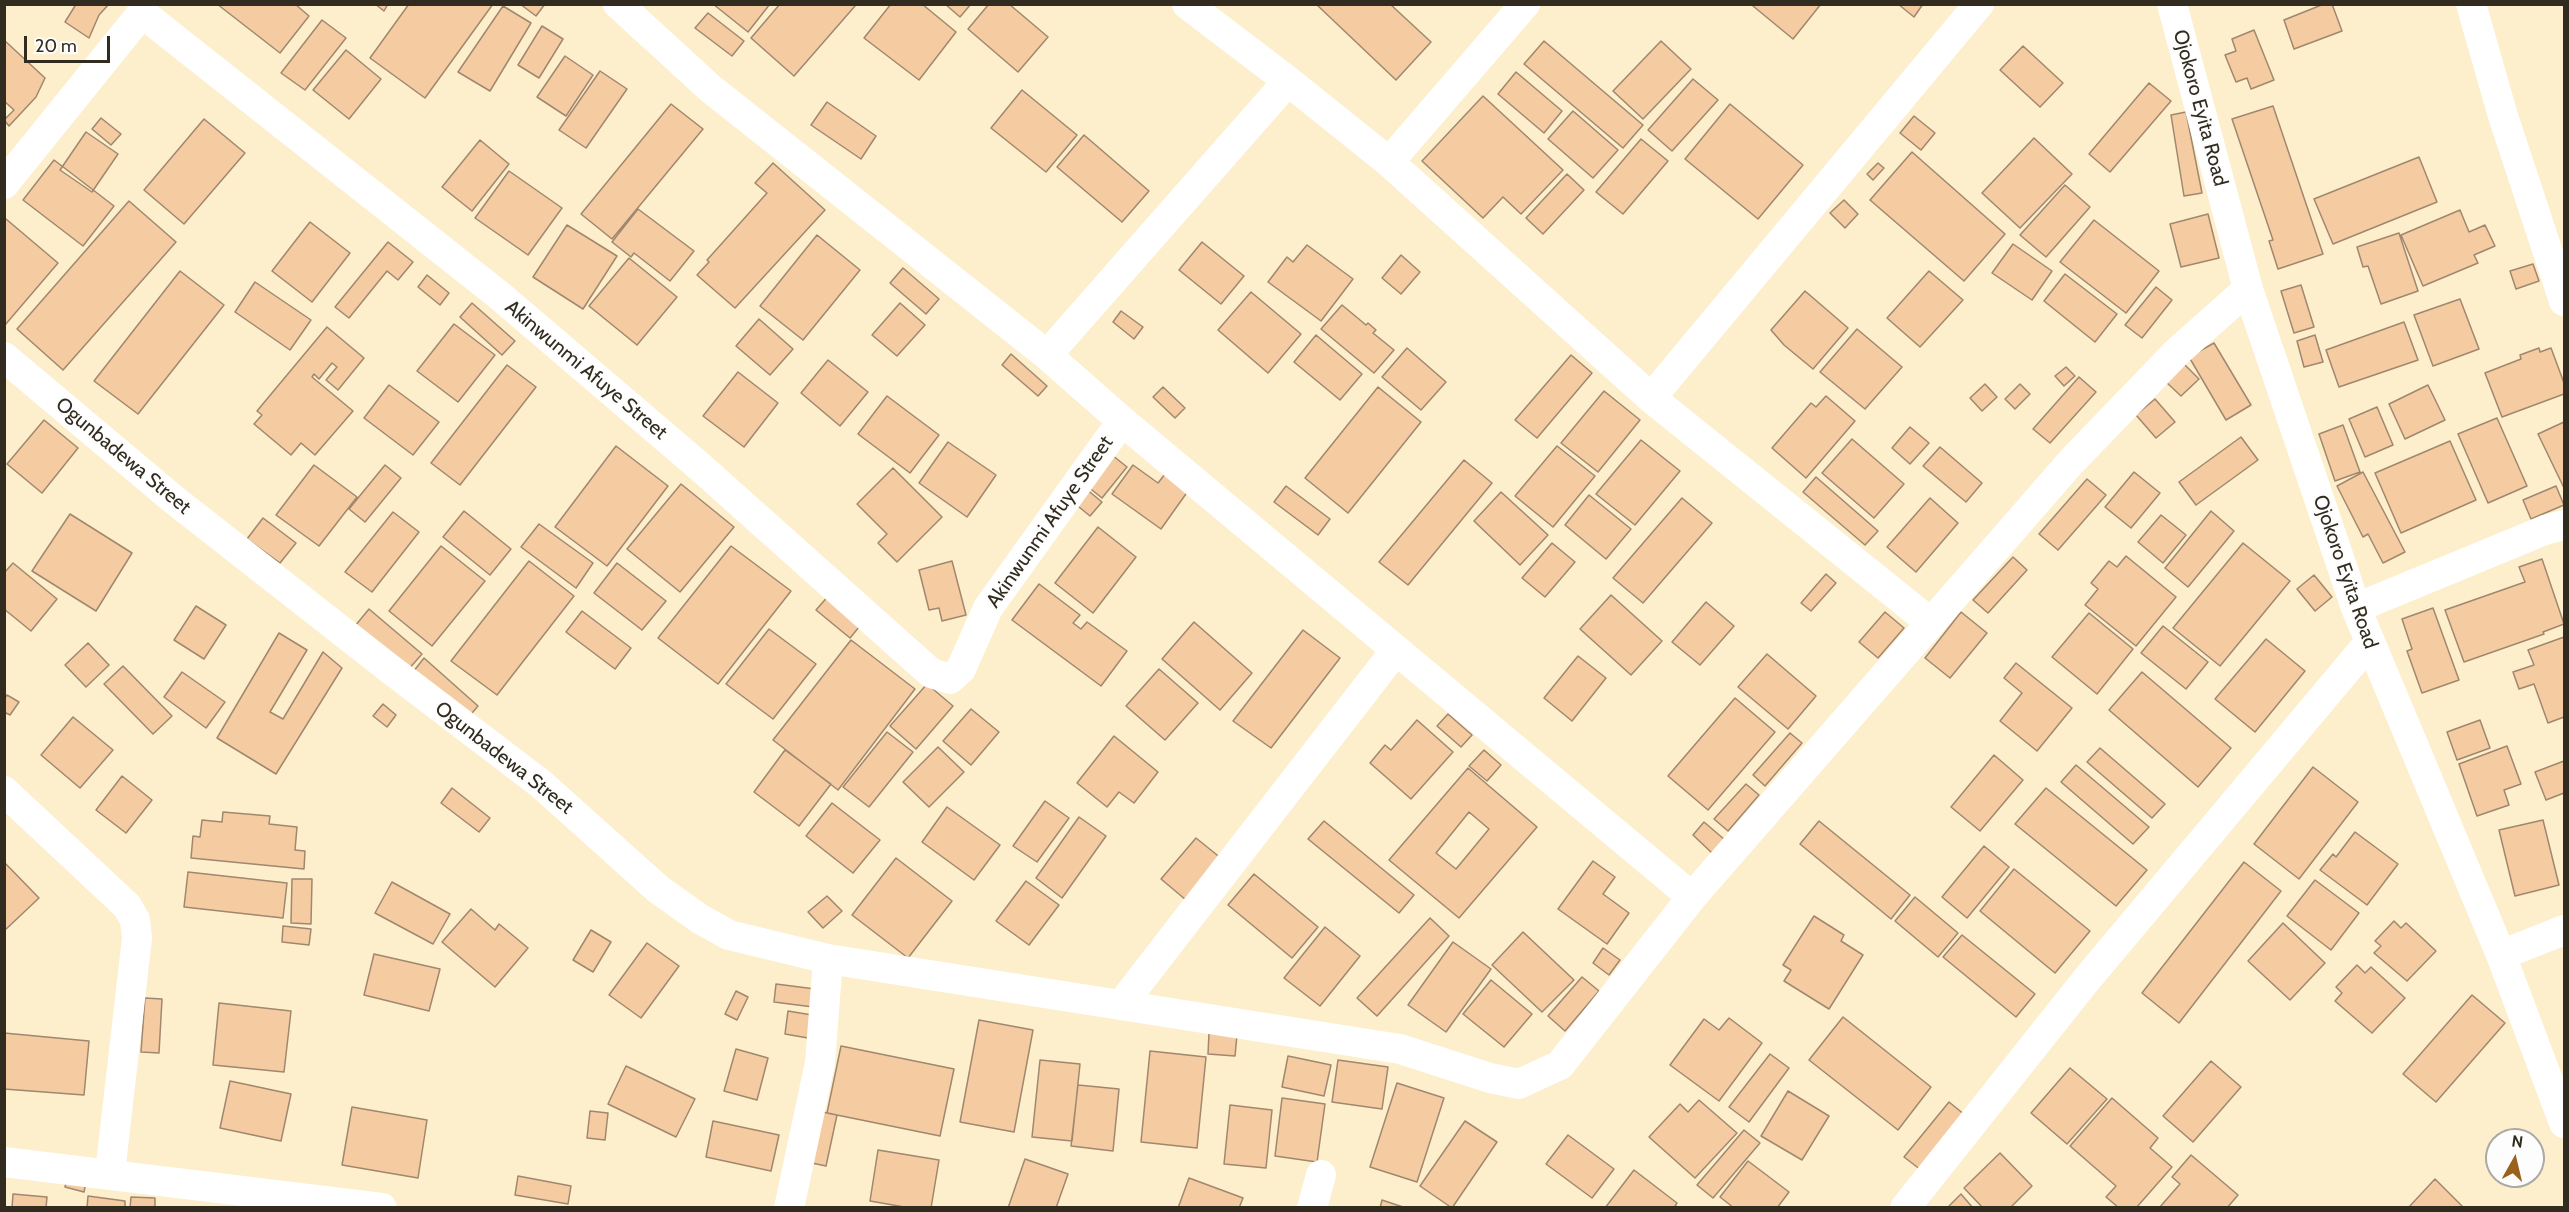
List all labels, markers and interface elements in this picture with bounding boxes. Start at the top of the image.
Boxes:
scale bar [27,24,112,62]
street label: Ojokoro Eyita Road [2168,27,2232,189]
text: 20 m [35,35,77,57]
street label: Akinwunmi Afuye Street [500,295,672,445]
street label: Ogunbadewa Street [51,393,195,519]
street label: Akinwunmi Afuye Street [982,432,1118,612]
street label: Ojokoro Eyita Road [2307,492,2383,652]
street label: Ogunbadewa Street [430,697,578,819]
north arrow [2485,1128,2545,1188]
text: N [2510,1131,2524,1152]

